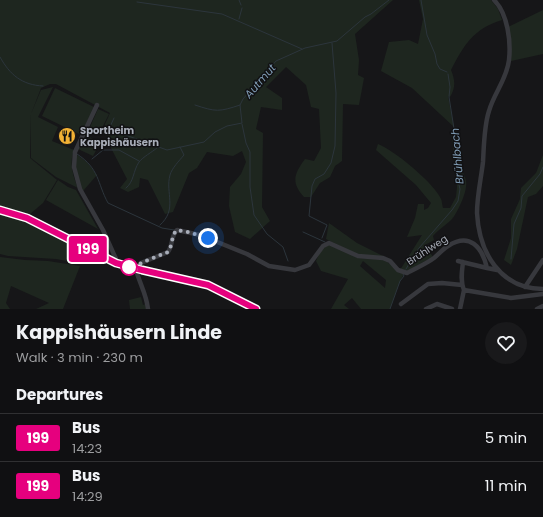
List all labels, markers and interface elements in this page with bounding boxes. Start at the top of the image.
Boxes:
water label: Autmut [240,60,280,102]
place label: Sportheim Kappishäusern [80,123,159,150]
restaurant icon: Sportheim Kappishäusern [57,126,77,146]
water label: Brühlbach [447,127,467,185]
your location [198,228,218,248]
street label: Brühlweg [404,231,450,269]
line badge: 199 [65,236,111,262]
text: 199 [77,239,99,259]
unlabelled marker [120,258,138,276]
text: Kappishäusern Linde [16,319,222,346]
button: heart [485,322,527,364]
text: Walk · 3 min · 230 m [16,348,143,367]
text: Departures [16,384,103,405]
text: Bus [72,417,100,438]
text: 5 min [485,427,527,448]
text: 199 [27,428,49,448]
text: 14:23 [72,439,102,458]
text: Bus [72,465,100,486]
text: 11 min [485,475,527,496]
text: 199 [27,476,49,496]
text: 14:29 [72,487,103,506]

